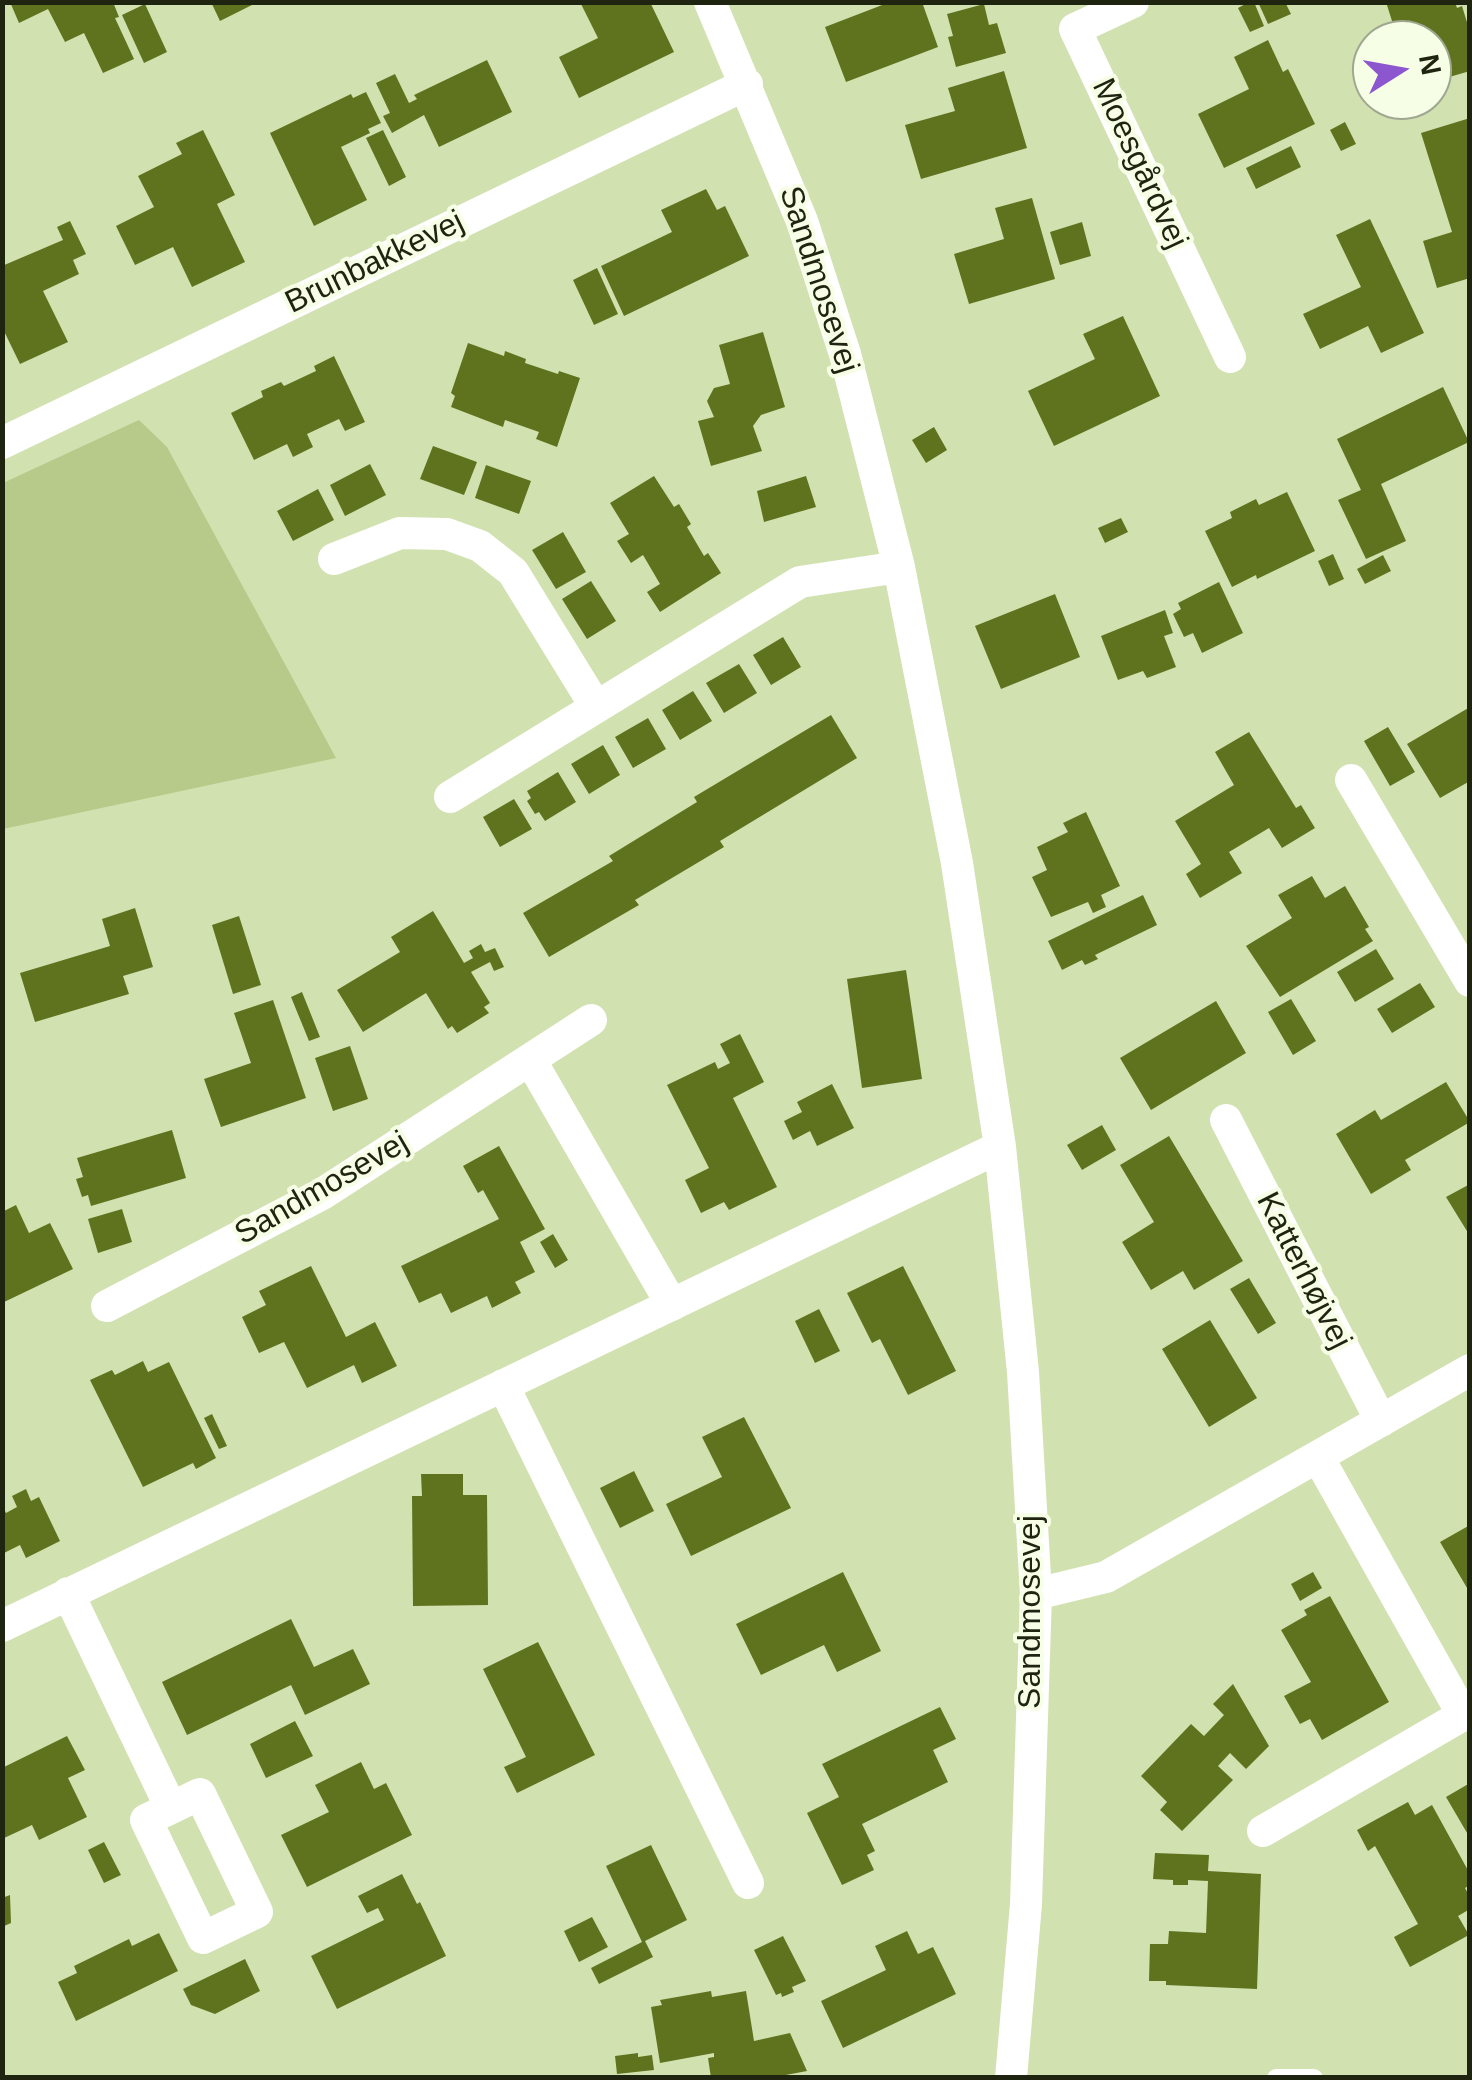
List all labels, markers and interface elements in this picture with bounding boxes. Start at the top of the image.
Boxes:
north arrow [1352,20,1452,120]
text: N [1413,52,1447,77]
street label: Moesgårdvej [1083,73,1195,255]
street label: Sandmosevej [770,182,866,378]
street label: Brunbakkevej [279,203,471,323]
street label: Sandmosevej [228,1124,416,1254]
street label: Katterhøjvej [1247,1186,1359,1356]
street label: Sandmosevej [1012,1515,1050,1709]

